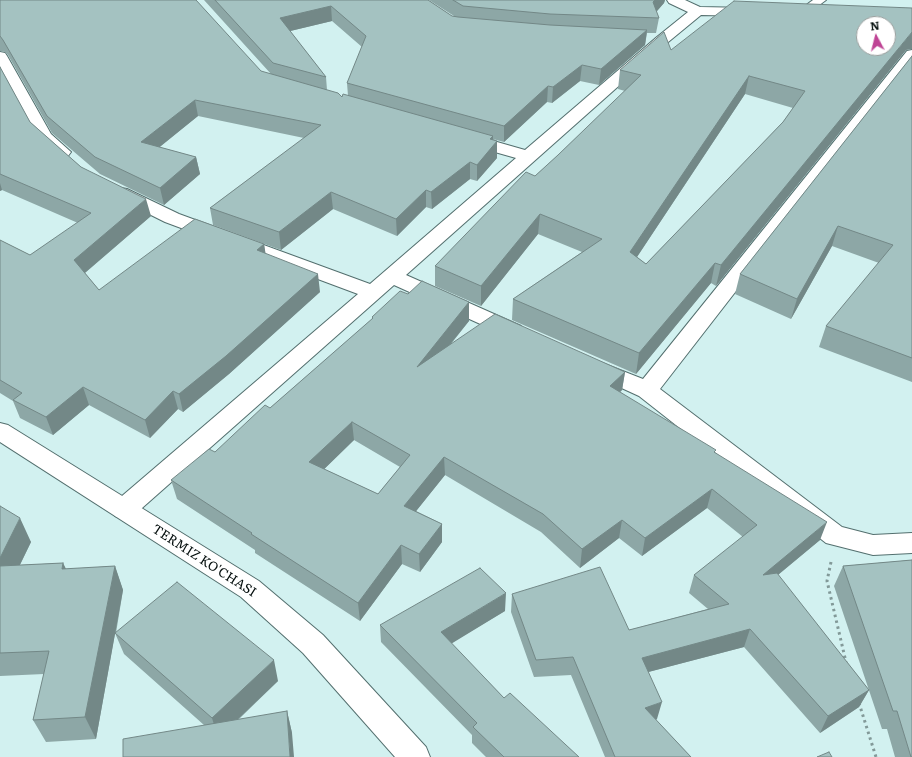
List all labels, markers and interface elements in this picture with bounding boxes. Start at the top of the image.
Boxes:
north arrow [856,16,896,56]
text: N [869,17,880,34]
street label: TERMIZ KO'CHASI [149,521,259,601]

